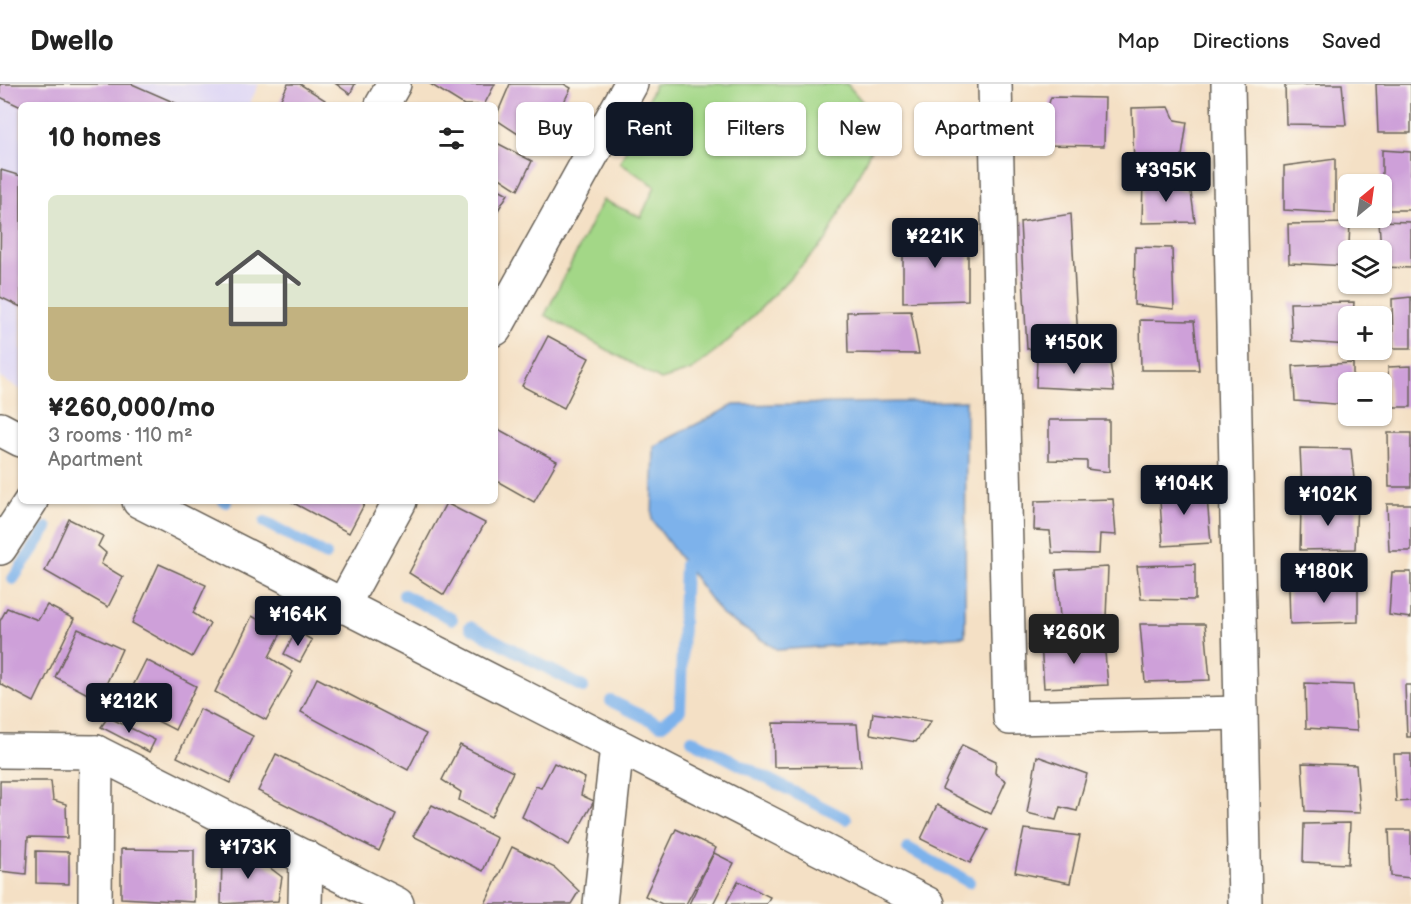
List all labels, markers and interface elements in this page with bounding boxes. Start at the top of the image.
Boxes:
text: Dwello [30,25,114,58]
text: Map [1117,29,1160,54]
text: Directions [1193,29,1289,54]
text: Saved [1322,29,1381,54]
chip: Buy [516,102,594,156]
chip: Rent [606,102,693,156]
chip: Filters [705,102,806,156]
chip: New [818,102,902,156]
chip: Apartment [914,102,1055,156]
icon: filters [435,122,468,155]
text: 10 homes [48,123,161,154]
pin: ¥395K [1124,152,1208,203]
text: ¥395K [1136,159,1196,183]
north arrow [1338,174,1392,228]
map controls [1338,174,1392,426]
pin: ¥221K [893,218,977,269]
text: ¥221K [906,225,964,249]
icon: home [204,234,312,342]
button: layers [1338,240,1392,294]
button: + [1338,306,1392,360]
pin: ¥150K [1032,324,1116,375]
text: ¥150K [1045,331,1103,355]
button: − [1338,372,1392,426]
text: ¥260,000/mo [48,393,215,424]
text: 3 rooms · 110 m² [48,424,193,448]
text: Apartment [48,448,143,472]
pin: ¥104K [1142,465,1226,516]
text: ¥104K [1155,472,1213,496]
pin: ¥102K [1286,476,1370,527]
text: ¥102K [1299,483,1357,507]
pin: ¥180K [1282,553,1366,604]
text: ¥180K [1295,560,1353,584]
pin: ¥164K [256,596,340,647]
text: ¥164K [269,603,327,627]
pin: ¥260K [1032,614,1116,665]
text: ¥260K [1043,621,1105,645]
pin: ¥212K [87,683,171,734]
text: ¥212K [100,690,158,714]
pin: ¥173K [206,829,290,880]
text: ¥173K [219,836,277,860]

